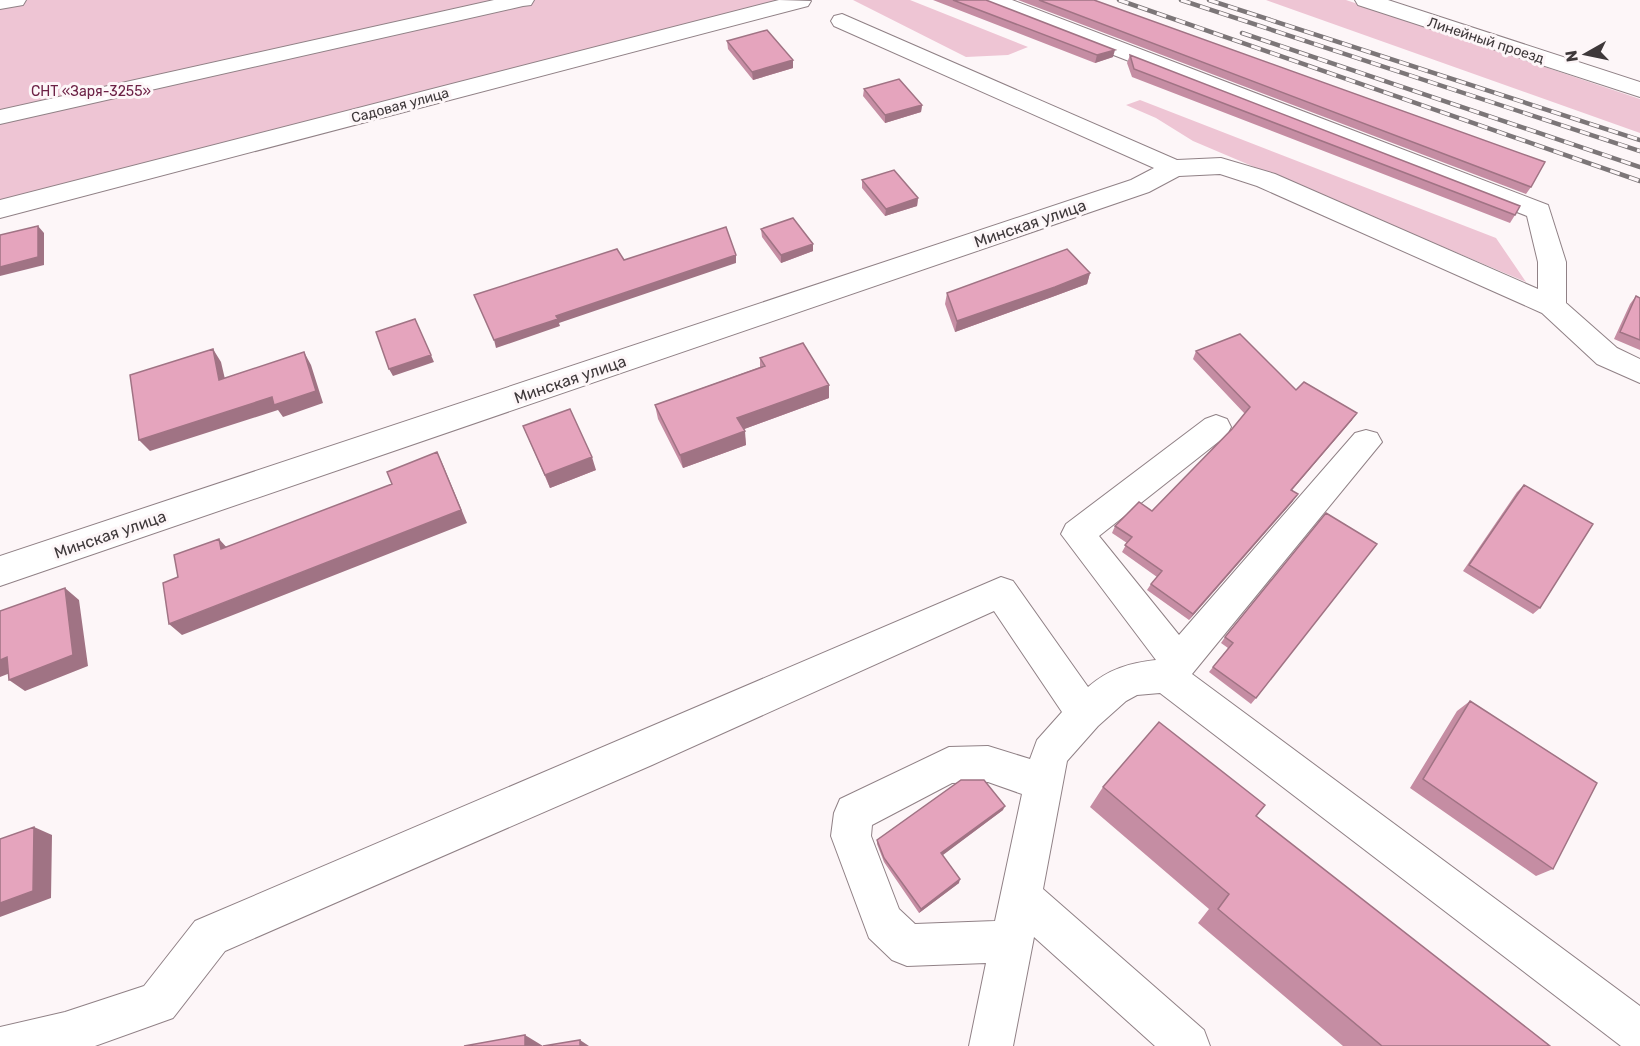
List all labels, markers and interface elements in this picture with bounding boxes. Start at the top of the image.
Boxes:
street label: Линейный проезд [1425,14,1546,67]
north arrow [1556,24,1616,84]
text: N [1561,49,1582,63]
park label: СНТ «Заря-3255» [31,83,151,100]
street label: Садовая улица [349,84,451,127]
street label: Минская улица [972,195,1089,252]
street label: Минская улица [512,351,629,408]
street label: Минская улица [52,506,169,563]

